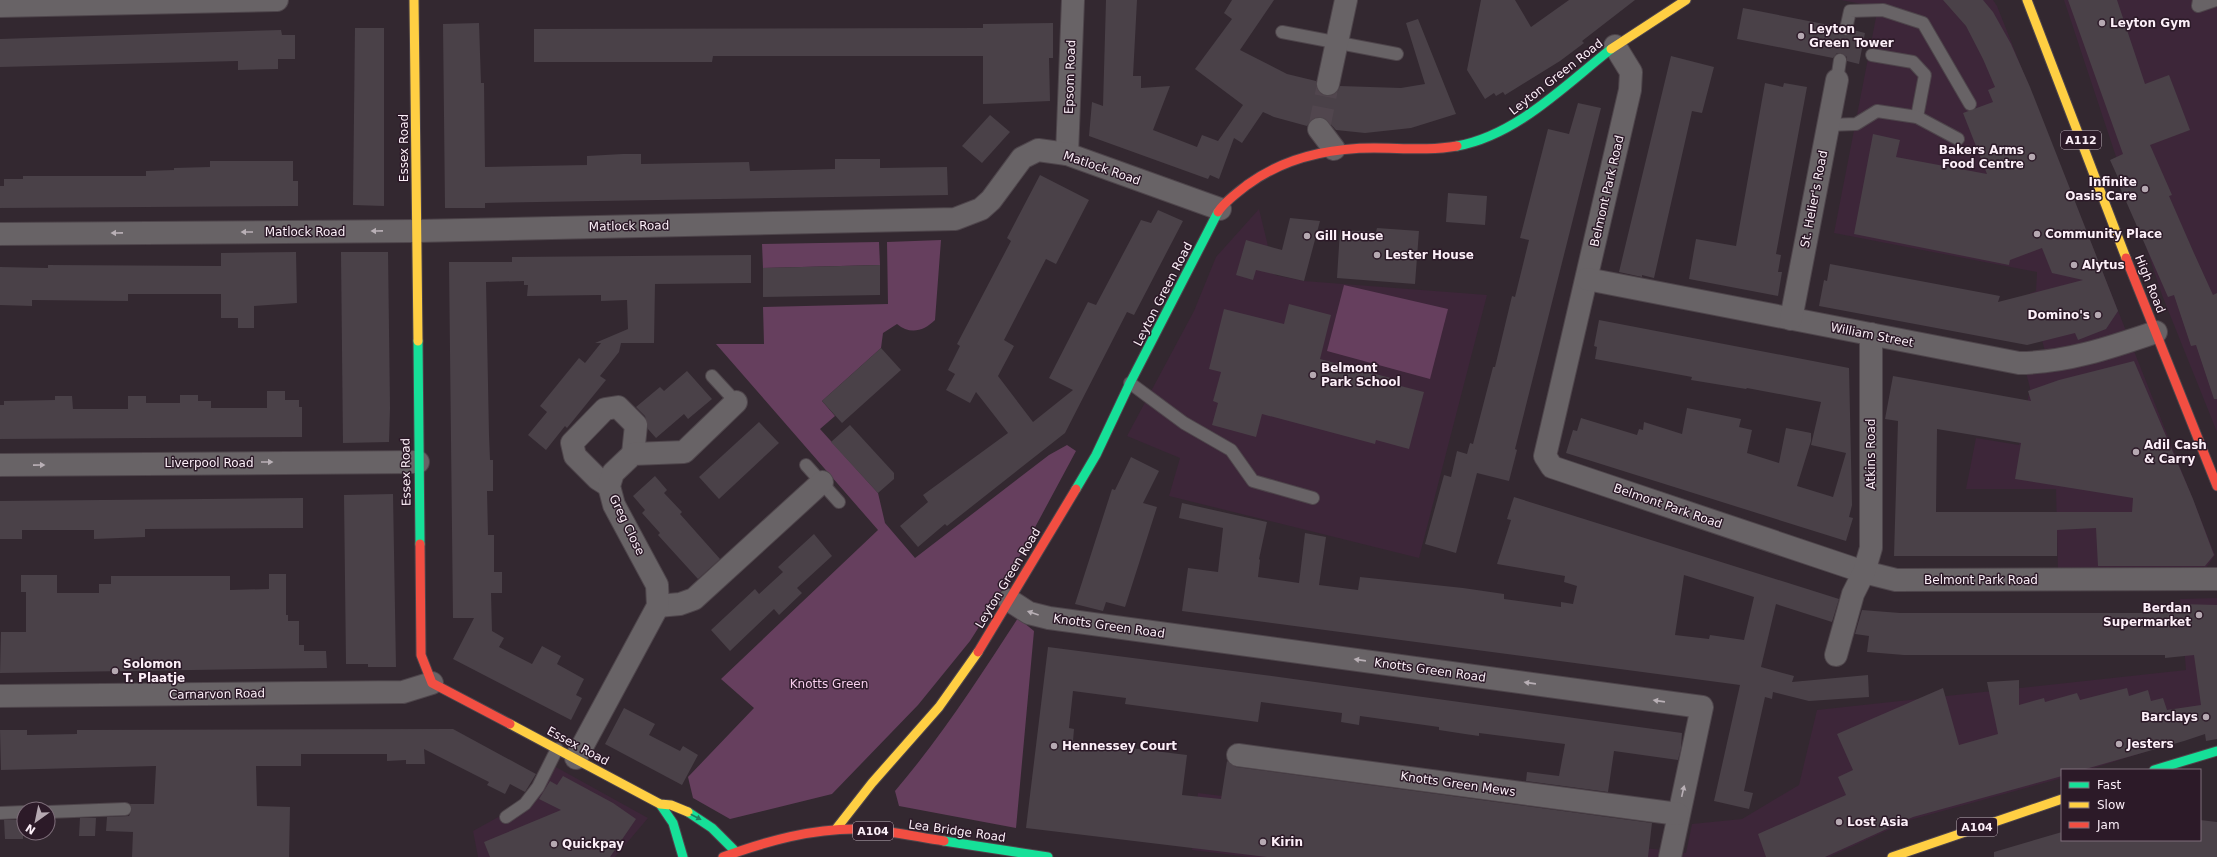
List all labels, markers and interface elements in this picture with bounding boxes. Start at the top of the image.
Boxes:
place label: Leyton Gym [2110,16,2190,30]
marker: Leyton Gym [2097,18,2107,28]
place label: Leyton Green Tower [1809,22,1894,50]
marker: Leyton Green Tower [1796,31,1806,41]
street label: Leyton Green Road [1506,36,1606,118]
street label: Epsom Road [1062,40,1078,114]
street label: Essex Road [397,114,411,182]
road number: A112 [2061,131,2101,149]
street label: Belmont Park Road [1587,134,1627,248]
place label: Bakers Arms Food Centre [1939,143,2024,171]
street label: Matlock Road [1062,148,1142,188]
street label: St. Helier's Road [1798,149,1830,249]
marker: Bakers Arms Food Centre [2027,152,2037,162]
place label: Infinite Oasis Care [2065,175,2137,203]
marker: Infinite Oasis Care [2140,184,2150,194]
street label: Matlock Road [589,218,669,234]
street label: Matlock Road [265,225,345,239]
place label: Community Place [2045,227,2162,241]
one-way arrow [370,228,383,234]
one-way arrow [240,229,253,235]
place label: Gill House [1315,229,1383,243]
marker: Community Place [2032,229,2042,239]
one-way arrow [110,230,123,236]
marker: Gill House [1302,231,1312,241]
street label: Leyton Green Road [1131,240,1195,348]
place label: Lester House [1385,248,1474,262]
marker: Lester House [1372,250,1382,260]
street label: High Road [2132,253,2168,315]
place label: Alytus [2082,258,2125,272]
marker: Alytus [2069,260,2079,270]
place label: Domino's [2028,308,2090,322]
marker: Domino's [2093,310,2103,320]
street label: William Street [1829,320,1915,350]
place label: Belmont Park School [1321,361,1401,389]
marker: Belmont Park School [1308,370,1318,380]
street label: Atkins Road [1864,419,1878,489]
street label: Essex Road [398,438,414,506]
place label: Adil Cash & Carry [2144,438,2207,466]
marker: Adil Cash & Carry [2131,447,2141,457]
street label: Liverpool Road [165,456,254,470]
one-way arrow [261,459,273,466]
one-way arrow [33,461,45,468]
street label: Belmont Park Road [1612,481,1724,531]
street label: Greg Close [606,493,648,557]
street label: Leyton Green Road [972,525,1044,631]
street label: Belmont Park Road [1924,573,2038,587]
place label: Berdan Supermarket [2103,601,2191,629]
one-way arrow [1026,610,1038,616]
marker: Berdan Supermarket [2194,610,2204,620]
street label: Knotts Green Road [1052,611,1166,641]
street label: Knotts Green Road [1373,655,1487,685]
place label: Solomon T. Plaatje [123,657,185,685]
one-way arrow [1354,657,1366,663]
marker: Solomon T. Plaatje [110,666,120,676]
park label: Knotts Green [790,677,868,691]
one-way arrow [1524,680,1536,686]
street label: Carnarvon Road [169,686,265,702]
one-way arrow [1653,698,1665,704]
place label: Barclays [2141,710,2198,724]
marker: Barclays [2201,712,2211,722]
street label: Essex Road [545,724,611,768]
place label: Jesters [2126,737,2174,751]
place label: Hennessey Court [1062,739,1177,753]
marker: Jesters [2114,739,2124,749]
marker: Hennessey Court [1049,741,1059,751]
street label: Knotts Green Mews [1399,769,1517,799]
legend [2061,769,2201,841]
text: Fast [2097,778,2121,792]
one-way arrow [1681,785,1687,798]
text: Slow [2097,798,2125,812]
north arrow [16,801,56,841]
one-way arrow [690,814,702,820]
place label: Lost Asia [1847,815,1909,829]
street label: Lea Bridge Road [907,817,1007,845]
marker: Lost Asia [1834,817,1844,827]
road number: A104 [1957,818,1997,836]
text: Jam [2096,818,2120,832]
text: N [23,821,38,837]
road number: A104 [853,822,893,840]
place label: Kirin [1271,835,1303,849]
place label: Quickpay [562,837,624,851]
marker: Kirin [1258,837,1268,847]
marker: Quickpay [549,839,559,849]

